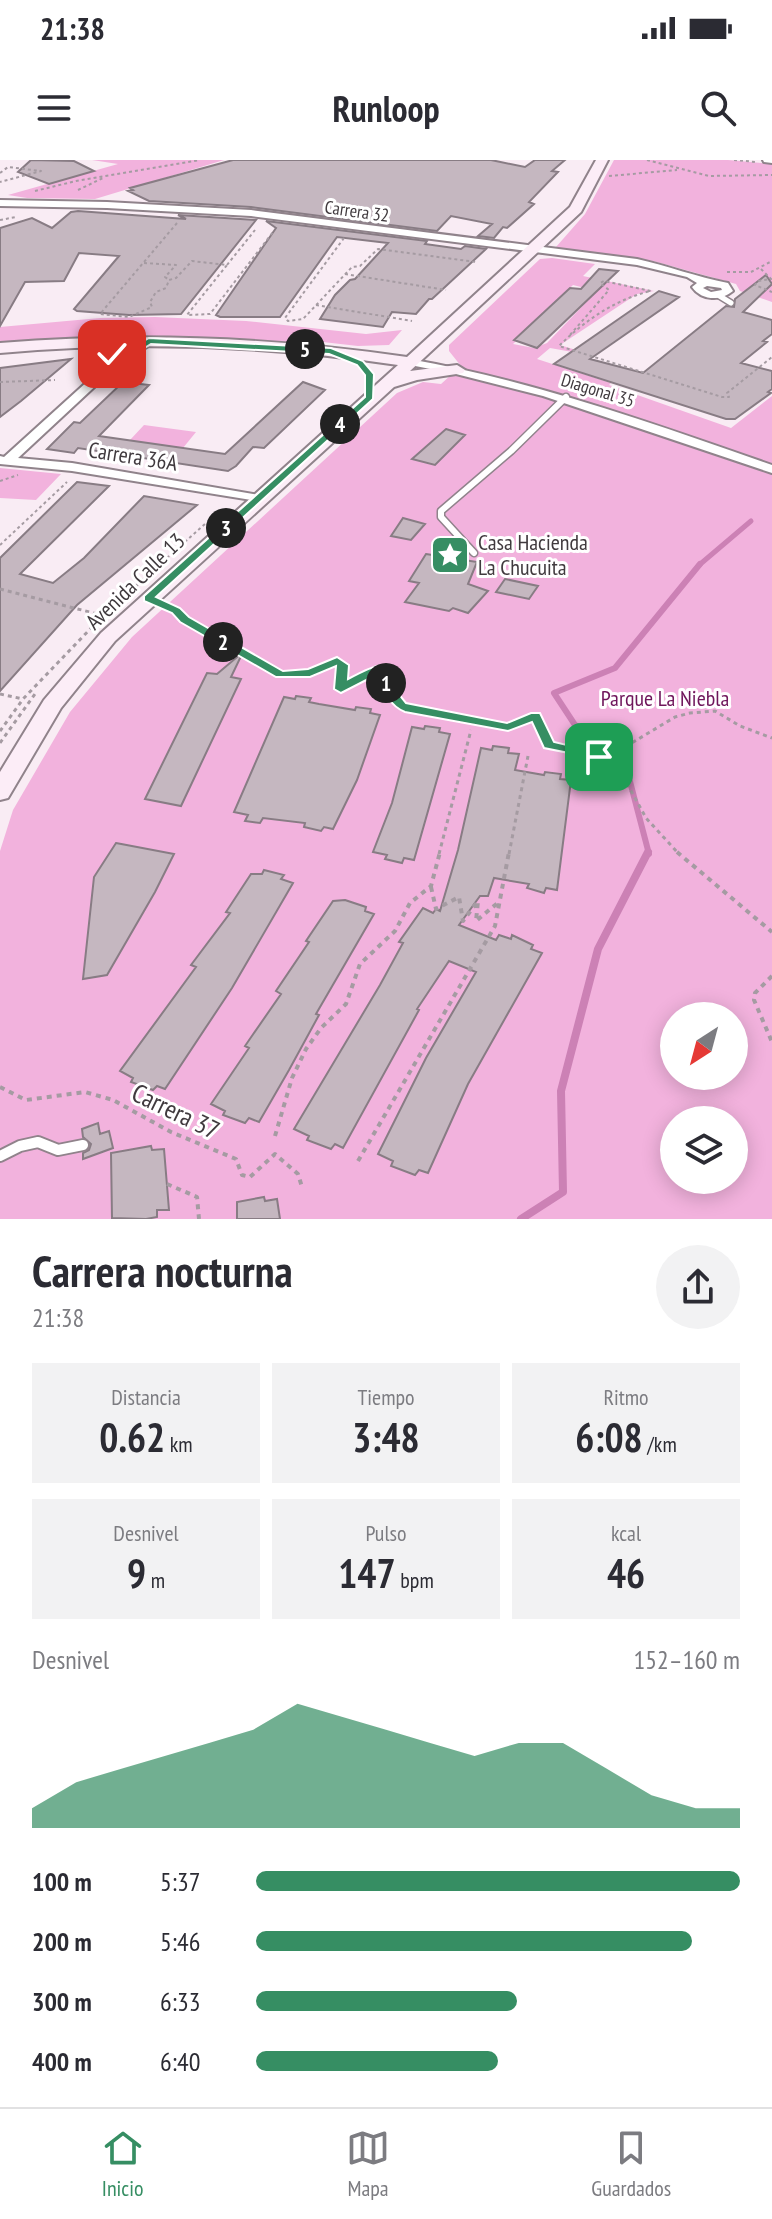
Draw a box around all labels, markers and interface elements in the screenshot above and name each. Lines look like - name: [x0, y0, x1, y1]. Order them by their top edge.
- text: 21:38: [40, 9, 105, 48]
- text: Runloop: [332, 85, 440, 132]
- icon: menu: [32, 86, 76, 130]
- icon: search: [696, 86, 740, 130]
- street label: Carrera 32: [323, 195, 391, 227]
- pin: [78, 320, 146, 388]
- pin: 5: [285, 329, 325, 369]
- icon: check: [90, 332, 134, 376]
- text: 5: [300, 335, 310, 363]
- street label: Diagonal 35: [559, 368, 637, 412]
- pin: 4: [320, 404, 360, 444]
- text: 4: [335, 410, 345, 438]
- street label: Carrera 36A: [87, 435, 180, 477]
- pin: 3: [206, 508, 246, 548]
- text: 3: [221, 514, 231, 542]
- street label: Avenida Calle 13: [80, 527, 190, 635]
- place label: Casa Hacienda La Chucuita: [478, 528, 588, 581]
- place icon: Casa Hacienda La Chucuita: [429, 534, 471, 576]
- pin: 2: [203, 622, 243, 662]
- text: 2: [218, 628, 228, 656]
- pin: 1: [366, 663, 406, 703]
- text: 1: [381, 669, 391, 697]
- park label: Parque La Niebla: [601, 684, 729, 712]
- pin: [565, 723, 633, 791]
- icon: arrive: [577, 735, 621, 779]
- north arrow: [660, 1002, 748, 1090]
- map controls: [660, 1002, 748, 1194]
- street label: Carrera 37: [127, 1076, 225, 1146]
- button: layers: [660, 1106, 748, 1194]
- text: Carrera nocturna: [32, 1242, 293, 1299]
- button: share: [656, 1245, 740, 1329]
- text: 21:38: [32, 1301, 84, 1334]
- text: Distancia: [111, 1383, 181, 1411]
- text: Tiempo: [357, 1383, 415, 1411]
- text: Ritmo: [603, 1383, 649, 1411]
- text: 0.62: [99, 1411, 165, 1463]
- text: 3:48: [352, 1411, 420, 1463]
- text: 6:08: [575, 1411, 643, 1463]
- text: km: [165, 1430, 193, 1458]
- text: /km: [643, 1430, 677, 1458]
- text: Desnivel: [113, 1519, 179, 1547]
- text: Pulso: [366, 1519, 406, 1547]
- text: kcal: [611, 1519, 641, 1547]
- text: 9: [127, 1547, 146, 1599]
- text: 147: [338, 1547, 396, 1599]
- text: 46: [607, 1547, 645, 1599]
- text: m: [146, 1566, 165, 1594]
- text: bpm: [396, 1566, 434, 1594]
- text: Desnivel: [32, 1643, 109, 1676]
- text: 152–160 m: [634, 1643, 740, 1676]
- text: 100 m: [32, 1865, 92, 1898]
- text: 5:37: [160, 1865, 200, 1898]
- text: 200 m: [32, 1925, 92, 1958]
- text: 5:46: [160, 1925, 200, 1958]
- text: 300 m: [32, 1985, 92, 2018]
- text: 6:33: [160, 1985, 200, 2018]
- text: 400 m: [32, 2045, 92, 2078]
- text: 6:40: [160, 2045, 200, 2078]
- tab: Inicio: [101, 2126, 145, 2202]
- tab: Mapa: [346, 2126, 390, 2202]
- tab: Guardados: [591, 2126, 671, 2202]

